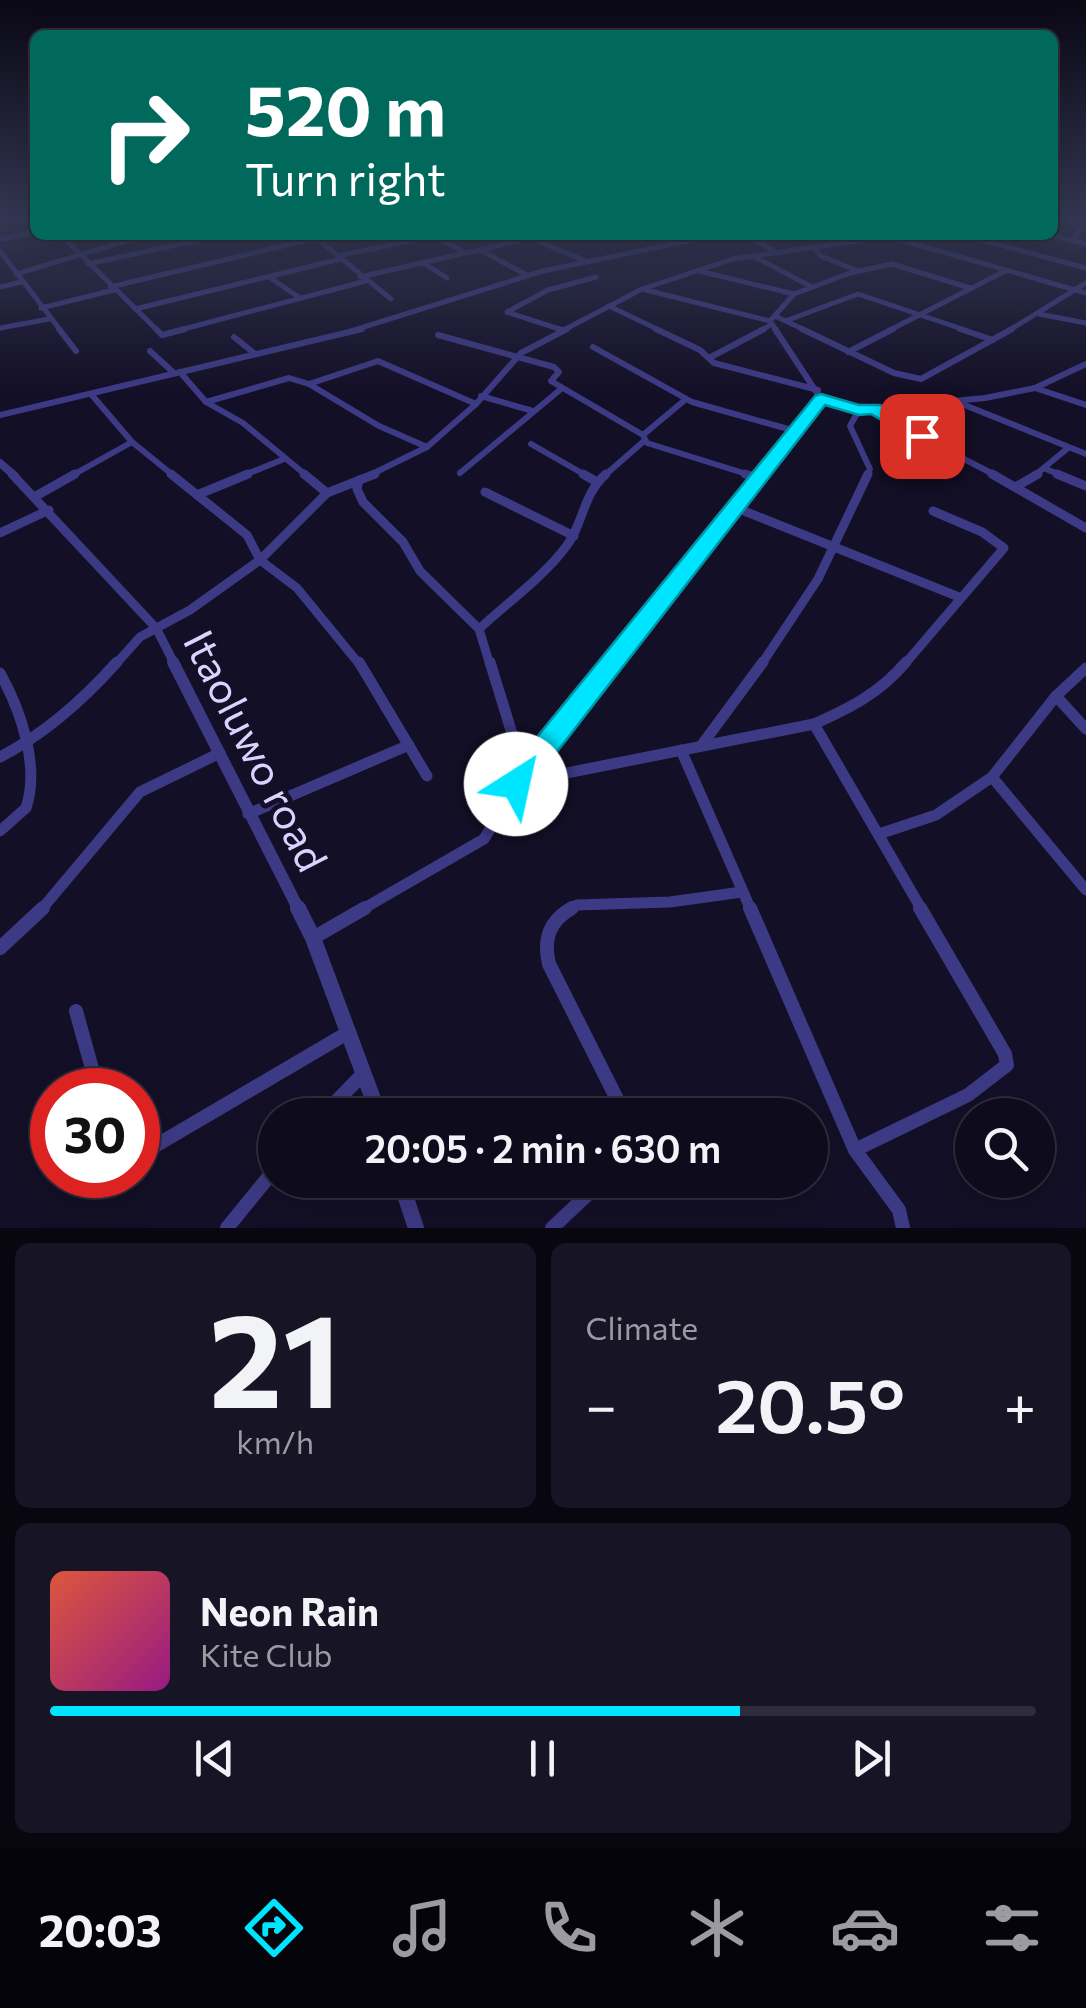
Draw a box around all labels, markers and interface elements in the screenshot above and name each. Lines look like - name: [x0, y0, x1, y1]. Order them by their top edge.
- text: 520 m: [245, 65, 446, 150]
- icon: right: [80, 70, 210, 200]
- text: Turn right: [245, 150, 446, 205]
- pin: [880, 394, 965, 479]
- icon: arrive: [895, 409, 950, 464]
- street label: Itaoluwo road: [174, 621, 340, 879]
- position arrow: [464, 732, 568, 836]
- speed limit sign: 30: [30, 1068, 160, 1198]
- map controls: [955, 1098, 1055, 1198]
- button: search: [955, 1098, 1055, 1198]
- text: 20:05 · 2 min · 630 m: [365, 1124, 721, 1171]
- text: 21: [209, 1276, 342, 1435]
- text: Climate: [586, 1307, 698, 1347]
- text: 20.5°: [715, 1357, 905, 1448]
- text: −: [586, 1370, 617, 1437]
- text: +: [1004, 1370, 1036, 1437]
- text: km/h: [236, 1421, 314, 1461]
- text: Neon Rain: [200, 1587, 379, 1634]
- text: Kite Club: [200, 1634, 332, 1674]
- icon: previous: [187, 1731, 242, 1786]
- icon: pause: [515, 1731, 570, 1786]
- icon: next: [844, 1731, 899, 1786]
- icon: directions: [239, 1893, 309, 1963]
- icon: music: [387, 1893, 457, 1963]
- icon: phone: [534, 1893, 604, 1963]
- icon: climate: [682, 1893, 752, 1963]
- icon: car: [830, 1893, 900, 1963]
- icon: filters: [977, 1893, 1047, 1963]
- text: 20:03: [39, 1901, 162, 1956]

